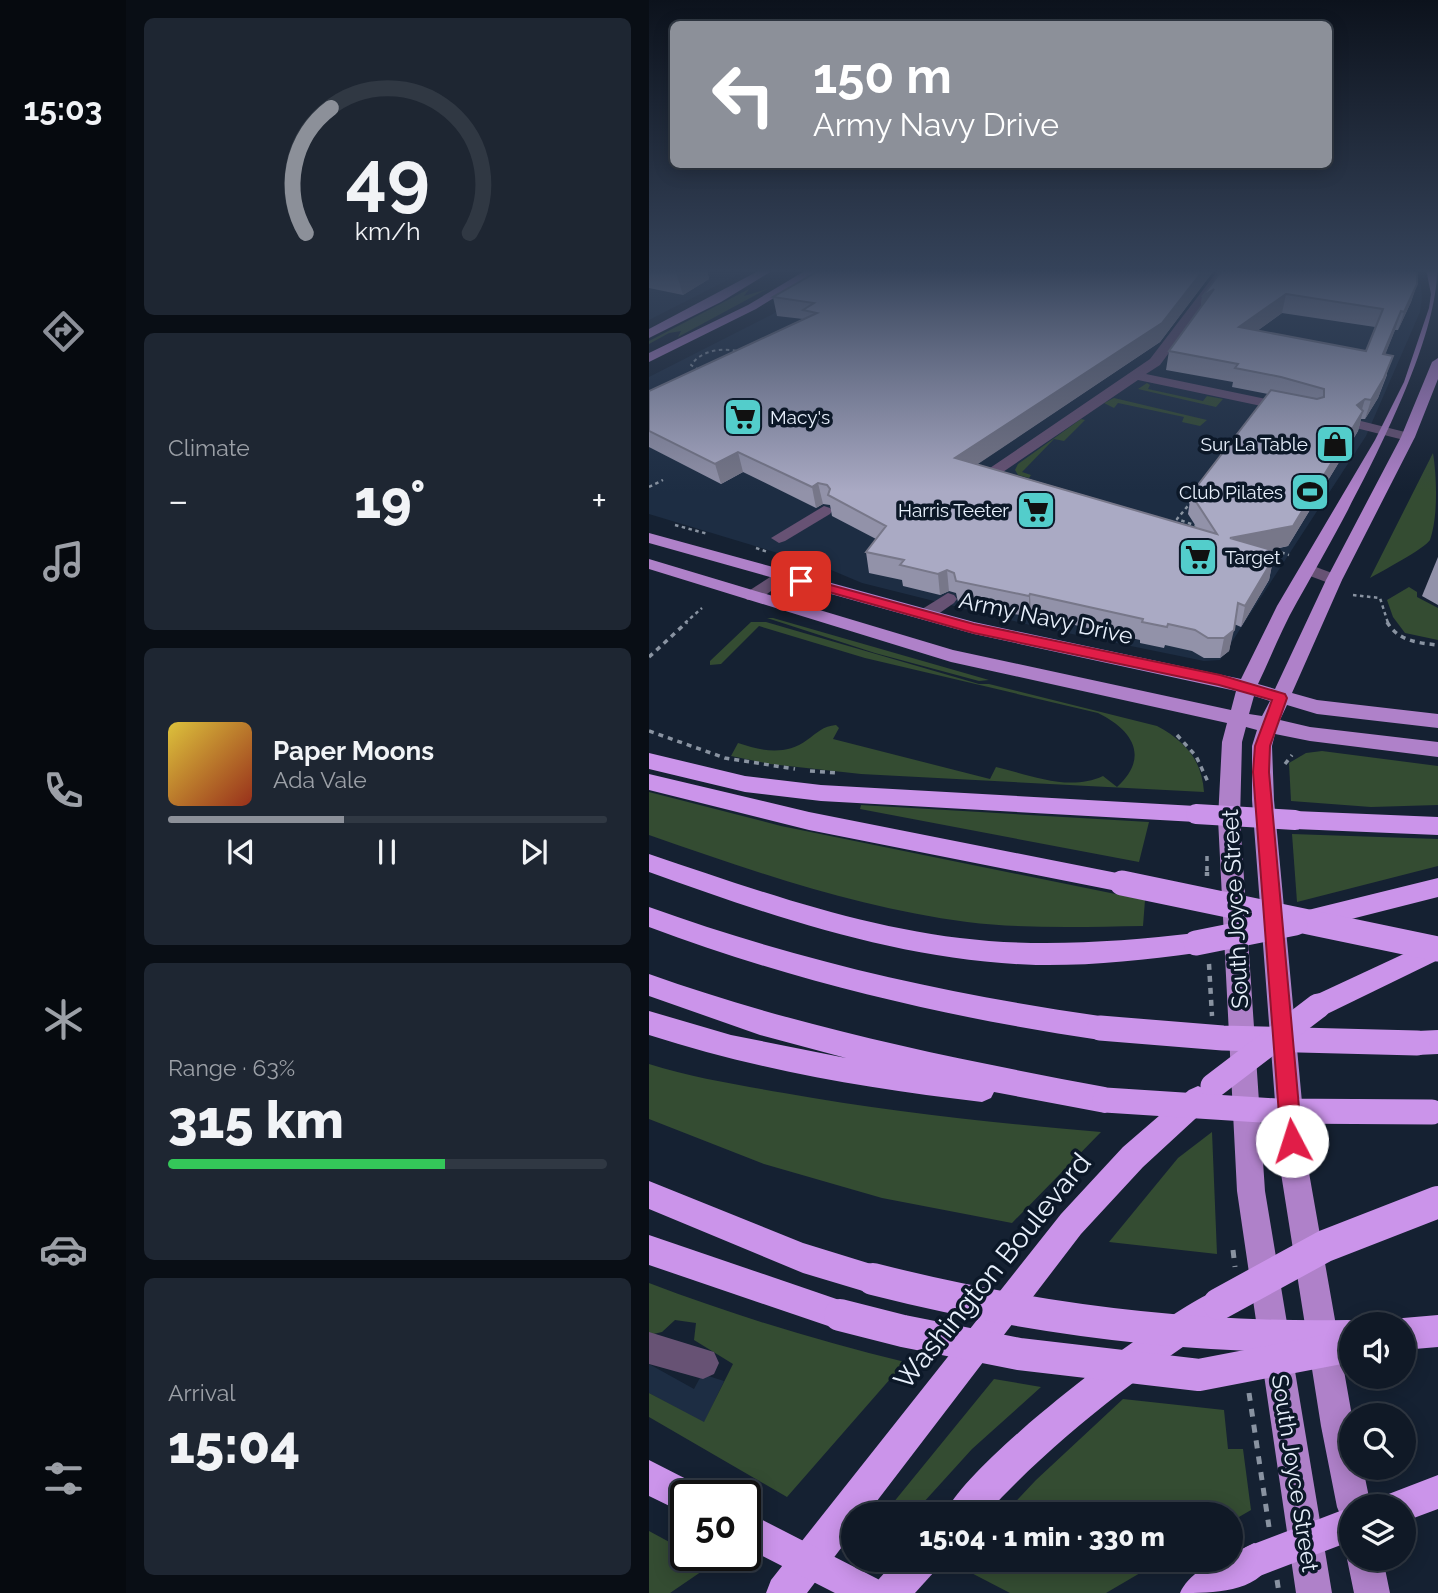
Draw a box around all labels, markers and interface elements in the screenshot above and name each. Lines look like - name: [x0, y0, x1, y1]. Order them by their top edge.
- text: 150 m: [813, 47, 952, 104]
- icon: left: [698, 49, 789, 140]
- text: 15:03: [24, 90, 102, 127]
- text: Army Navy Drive: [813, 106, 1059, 143]
- text: 49: [345, 135, 430, 220]
- text: km/h: [355, 215, 420, 245]
- icon: directions: [39, 307, 88, 356]
- supermarket icon: Macy's: [722, 396, 764, 438]
- place label: Macy's: [770, 406, 830, 428]
- shop icon: Sur La Table: [1314, 423, 1356, 465]
- place label: Sur La Table: [1200, 433, 1308, 455]
- text: Climate: [168, 434, 250, 461]
- text: 19°: [354, 469, 426, 530]
- sports icon: Club Pilates: [1289, 471, 1331, 513]
- text: −: [168, 478, 188, 523]
- text: +: [591, 478, 607, 523]
- place label: Club Pilates: [1179, 481, 1283, 503]
- supermarket icon: Harris Teeter: [1015, 489, 1057, 531]
- place label: Harris Teeter: [898, 499, 1009, 521]
- supermarket icon: Target: [1177, 536, 1219, 578]
- icon: music: [39, 537, 88, 586]
- place label: Target: [1225, 546, 1281, 568]
- pin: [771, 551, 831, 611]
- icon: arrive: [782, 562, 820, 600]
- street label: Army Navy Drive: [957, 586, 1135, 649]
- text: Paper Moons: [273, 736, 434, 766]
- icon: phone: [39, 766, 88, 815]
- text: Ada Vale: [273, 766, 367, 793]
- street label: South Joyce Street: [1216, 808, 1253, 1009]
- icon: previous: [222, 833, 260, 871]
- icon: pause: [368, 833, 406, 871]
- icon: next: [515, 833, 553, 871]
- icon: climate: [39, 995, 88, 1044]
- text: Range · 63%: [168, 1054, 295, 1081]
- text: 315 km: [168, 1089, 344, 1150]
- position arrow: [1255, 1104, 1329, 1178]
- street label: Washington Boulevard: [887, 1147, 1098, 1396]
- icon: car: [39, 1225, 88, 1274]
- map controls: [1339, 1312, 1416, 1571]
- button: sound: [1339, 1312, 1416, 1389]
- street label: South Joyce Street: [1267, 1372, 1324, 1574]
- text: Arrival: [168, 1379, 235, 1406]
- button: search: [1339, 1403, 1416, 1480]
- text: 15:04: [168, 1414, 300, 1475]
- icon: filters: [39, 1454, 88, 1503]
- speed limit sign: 50: [670, 1480, 761, 1571]
- button: layers: [1339, 1494, 1416, 1571]
- text: 15:04 · 1 min · 330 m: [919, 1522, 1165, 1552]

